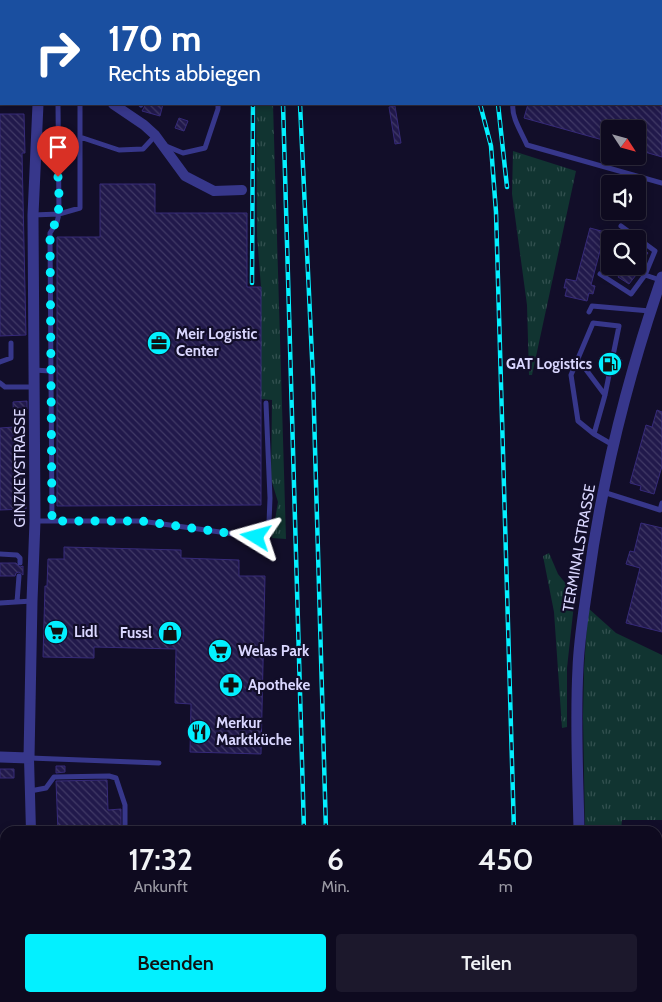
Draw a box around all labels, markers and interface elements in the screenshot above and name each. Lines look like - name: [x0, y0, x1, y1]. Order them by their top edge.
- text: 170 m: [108, 17, 201, 60]
- icon: right: [25, 20, 90, 85]
- text: Rechts abbiegen: [108, 60, 261, 87]
- north arrow: [601, 120, 646, 165]
- map controls: [601, 120, 646, 275]
- pin: [37, 126, 79, 177]
- icon: arrive: [44, 133, 72, 161]
- button: sound: [601, 175, 646, 220]
- button: search: [601, 230, 646, 275]
- place label: Meir Logistic Center: [176, 325, 257, 360]
- office icon: Meir Logistic Center: [146, 330, 172, 356]
- fuel station icon: GAT Logistics: [597, 351, 623, 377]
- place label: GAT Logistics: [506, 355, 592, 373]
- street label: GINZKEYSTRASSE: [11, 409, 29, 527]
- street label: TERMINALSTRASSE: [559, 483, 599, 613]
- position arrow: [229, 510, 281, 562]
- supermarket icon: Lidl: [43, 619, 69, 645]
- shop icon: Fussl: [157, 620, 183, 646]
- place label: Lidl: [74, 623, 98, 641]
- place label: Fussl: [120, 624, 152, 642]
- supermarket icon: Welas Park: [207, 638, 233, 664]
- place label: Welas Park: [238, 642, 310, 660]
- pharmacy icon: Apotheke: [218, 672, 244, 698]
- place label: Apotheke: [248, 676, 311, 694]
- place label: Merkur Marktküche: [216, 714, 292, 749]
- restaurant icon: Merkur Marktküche: [186, 719, 212, 745]
- text: 17:32: [128, 841, 193, 878]
- text: 6: [327, 841, 344, 878]
- text: 450: [478, 841, 534, 878]
- text: Ankunft: [134, 877, 188, 896]
- text: Min.: [321, 877, 350, 896]
- text: m: [499, 877, 513, 896]
- button: Beenden: [25, 934, 326, 992]
- button: Teilen: [336, 934, 637, 992]

